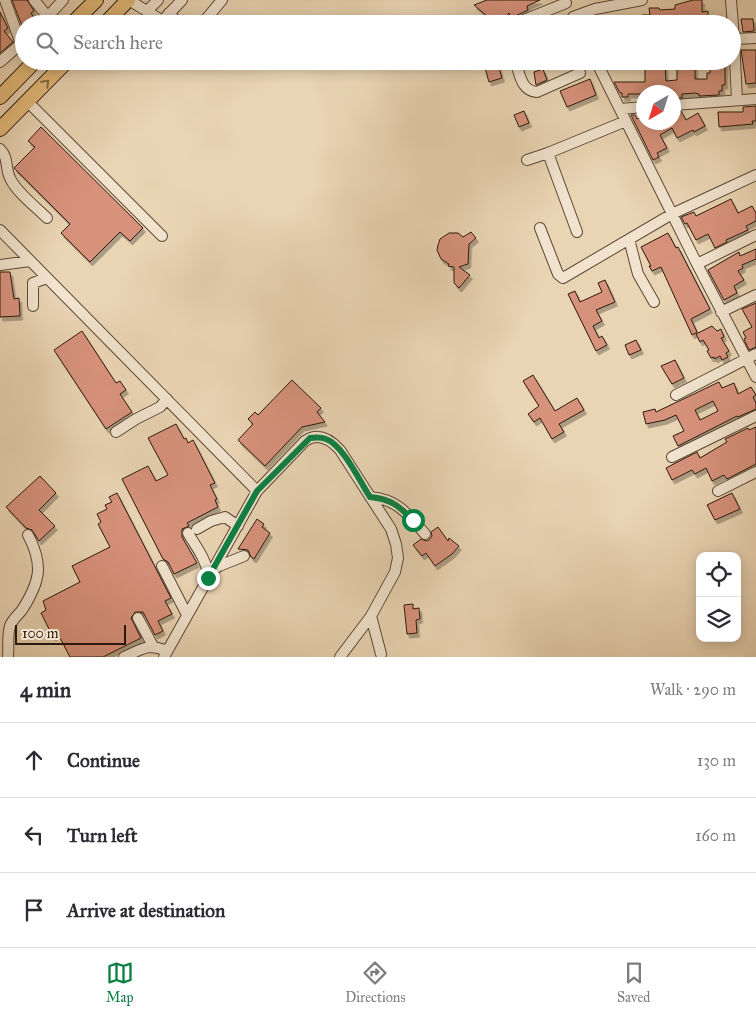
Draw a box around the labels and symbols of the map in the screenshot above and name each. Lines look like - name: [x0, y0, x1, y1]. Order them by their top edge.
- one-way arrow: [40, 80, 49, 89]
- north arrow: [636, 85, 681, 130]
- route start: [402, 509, 425, 532]
- route end: [197, 567, 220, 590]
- scale bar: [15, 622, 126, 645]

